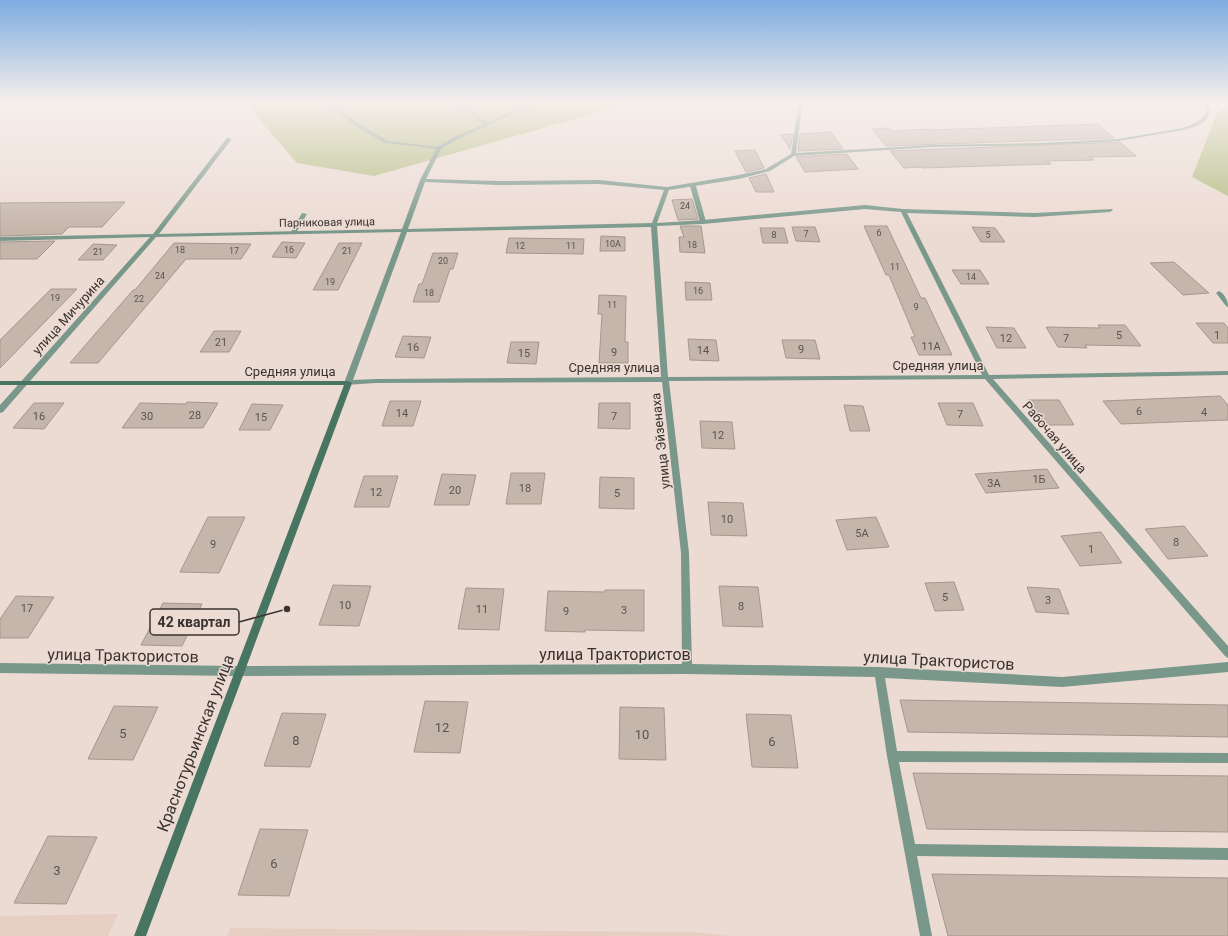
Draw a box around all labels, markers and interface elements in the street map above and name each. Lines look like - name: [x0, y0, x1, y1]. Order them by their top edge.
- house number: 24: [680, 201, 690, 211]
- street label: Парниковая улица: [279, 215, 375, 230]
- house number: 6: [876, 228, 882, 238]
- house number: 7: [803, 229, 809, 239]
- house number: 8: [771, 230, 777, 240]
- house number: 5: [985, 230, 991, 240]
- house number: 10А: [605, 239, 621, 249]
- house number: 18: [687, 240, 697, 250]
- house number: 12: [515, 241, 525, 251]
- house number: 11: [566, 241, 576, 251]
- house number: 18: [175, 245, 185, 255]
- house number: 16: [284, 245, 294, 255]
- house number: 17: [229, 246, 239, 256]
- house number: 21: [342, 246, 352, 256]
- house number: 21: [93, 247, 103, 257]
- house number: 20: [438, 256, 448, 266]
- house number: 11: [890, 262, 900, 272]
- house number: 24: [155, 271, 165, 281]
- house number: 14: [966, 272, 976, 282]
- street label: улица Мичурина: [29, 273, 108, 358]
- house number: 19: [325, 277, 335, 287]
- house number: 16: [693, 286, 703, 296]
- house number: 18: [424, 288, 434, 298]
- house number: 19: [50, 293, 60, 303]
- house number: 22: [134, 294, 144, 304]
- house number: 11: [607, 300, 617, 310]
- house number: 9: [913, 302, 919, 312]
- house number: 5: [1116, 329, 1122, 342]
- house number: 1: [1214, 329, 1220, 342]
- house number: 12: [1000, 332, 1012, 345]
- house number: 7: [1063, 332, 1069, 345]
- house number: 21: [215, 336, 227, 349]
- house number: 11А: [921, 340, 942, 353]
- house number: 16: [407, 341, 419, 354]
- house number: 9: [798, 343, 804, 356]
- house number: 14: [697, 344, 709, 357]
- house number: 9: [611, 346, 617, 359]
- house number: 15: [518, 347, 530, 360]
- street label: Средняя улица: [892, 358, 984, 373]
- street label: Средняя улица: [568, 360, 660, 375]
- street label: Средняя улица: [244, 364, 336, 379]
- street label: улица Эйзенаха: [648, 392, 673, 490]
- street label: Рабочая улица: [1019, 398, 1090, 476]
- house number: 6: [1136, 405, 1142, 418]
- house number: 4: [1201, 406, 1207, 419]
- house number: 14: [396, 407, 408, 420]
- house number: 7: [957, 408, 963, 421]
- house number: 28: [189, 409, 201, 422]
- house number: 16: [33, 410, 45, 423]
- house number: 30: [141, 410, 153, 423]
- house number: 7: [611, 410, 617, 423]
- house number: 15: [255, 411, 267, 424]
- house number: 12: [712, 429, 724, 442]
- house number: 1Б: [1032, 473, 1046, 486]
- house number: 3А: [987, 477, 1002, 490]
- house number: 18: [519, 482, 531, 495]
- house number: 20: [449, 484, 461, 497]
- house number: 12: [370, 486, 382, 499]
- house number: 5: [614, 487, 620, 500]
- house number: 10: [721, 513, 733, 526]
- house number: 5А: [855, 527, 870, 540]
- house number: 8: [1173, 536, 1179, 549]
- house number: 9: [210, 538, 216, 551]
- house number: 1: [1088, 543, 1094, 556]
- house number: 5: [942, 591, 948, 604]
- house number: 3: [1045, 594, 1051, 607]
- house number: 10: [339, 599, 351, 612]
- house number: 8: [738, 600, 744, 613]
- house number: 17: [21, 602, 33, 615]
- house number: 11: [476, 603, 488, 616]
- house number: 3: [621, 604, 627, 617]
- house number: 9: [563, 605, 569, 618]
- callout: 42 квартал: [150, 609, 239, 635]
- text: 42 квартал: [158, 614, 230, 630]
- street label: улица Трактористов: [47, 645, 199, 666]
- street label: улица Трактористов: [539, 645, 691, 664]
- street label: улица Трактористов: [863, 647, 1015, 674]
- street label: Краснотурьинская улица: [153, 652, 238, 834]
- house number: 12: [435, 720, 449, 735]
- house number: 5: [119, 726, 127, 741]
- house number: 10: [635, 727, 649, 742]
- house number: 8: [292, 733, 300, 748]
- house number: 6: [768, 734, 776, 749]
- house number: 6: [270, 856, 278, 871]
- house number: 3: [53, 863, 61, 878]

